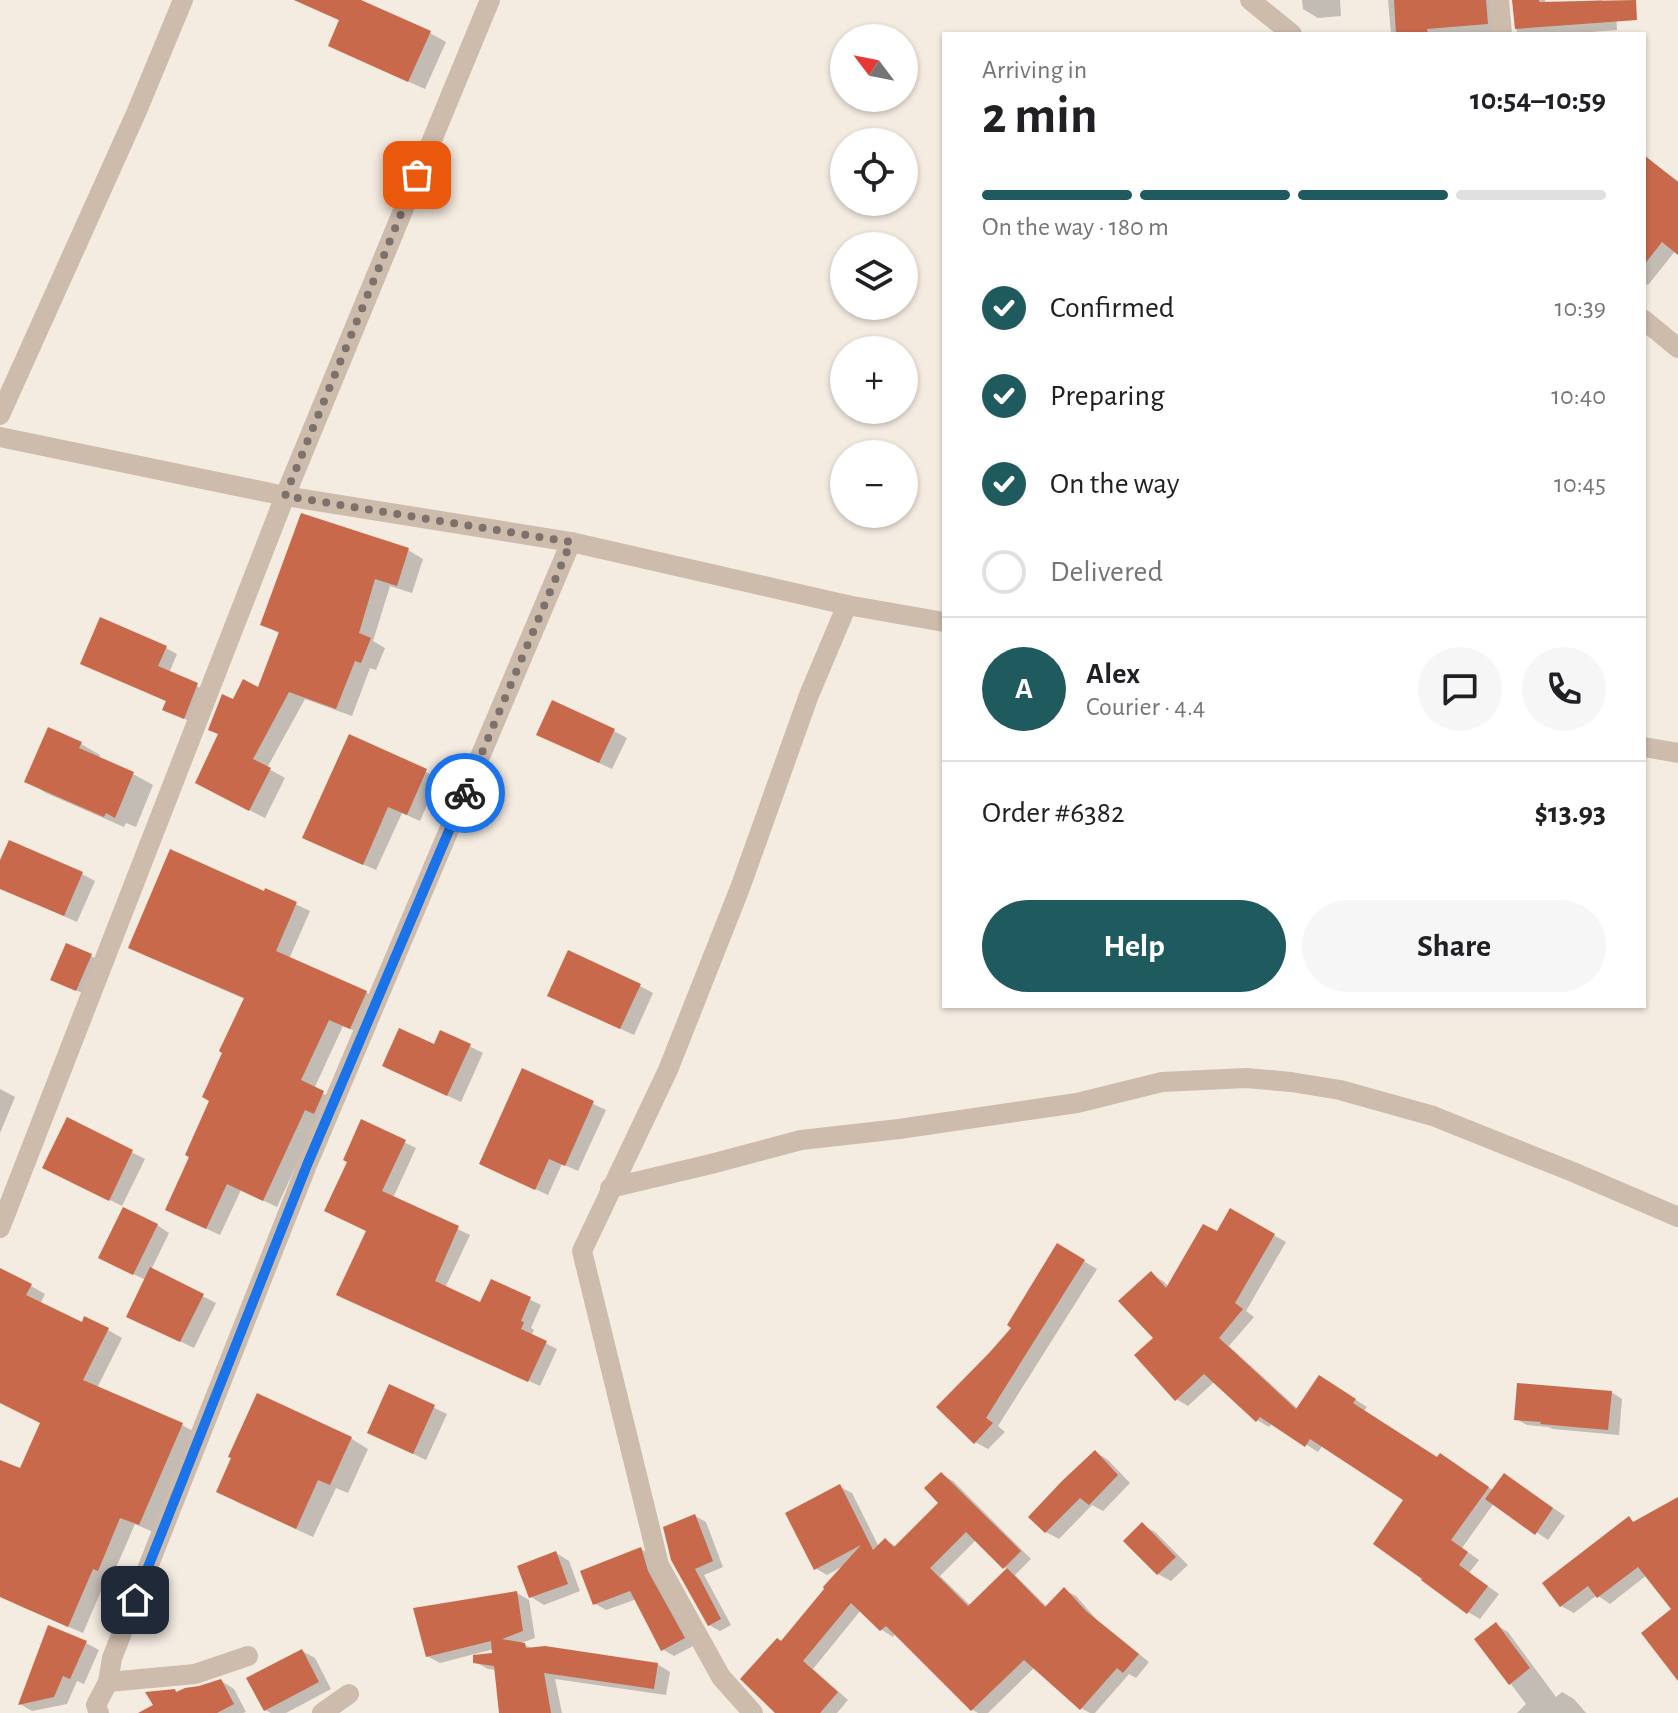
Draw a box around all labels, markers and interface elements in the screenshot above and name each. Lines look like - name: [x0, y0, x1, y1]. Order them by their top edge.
- north arrow: [830, 24, 918, 112]
- map controls: [830, 24, 918, 528]
- text: Arriving in: [982, 57, 1087, 83]
- text: 10:54–10:59: [1470, 85, 1606, 115]
- text: 2 min: [982, 90, 1097, 142]
- button: locate: [830, 128, 918, 216]
- pin: [383, 141, 451, 209]
- icon: bag: [395, 153, 439, 197]
- text: On the way · 180 m: [982, 214, 1169, 240]
- button: layers: [830, 232, 918, 320]
- icon: check: [982, 286, 1026, 330]
- text: Confirmed: [1050, 293, 1174, 323]
- text: 10:39: [1554, 295, 1606, 321]
- button: +: [830, 336, 918, 424]
- icon: check: [982, 374, 1026, 418]
- text: Preparing: [1050, 381, 1165, 411]
- text: 10:40: [1551, 383, 1606, 409]
- button: −: [830, 440, 918, 528]
- icon: check: [982, 462, 1026, 506]
- text: On the way: [1050, 469, 1179, 499]
- text: 10:45: [1554, 471, 1606, 497]
- text: Delivered: [1050, 557, 1163, 587]
- button: chat: [1418, 647, 1502, 731]
- button: phone: [1522, 647, 1606, 731]
- text: Alex: [1086, 659, 1140, 689]
- text: A: [1015, 674, 1033, 704]
- text: Courier · 4.4: [1086, 694, 1205, 720]
- courier: [425, 753, 505, 833]
- icon: bike: [443, 771, 487, 815]
- text: Order #6382: [982, 798, 1125, 828]
- text: $13.93: [1534, 798, 1606, 828]
- button: Help: [982, 900, 1286, 992]
- button: Share: [1302, 900, 1606, 992]
- pin: [101, 1566, 169, 1634]
- icon: home: [113, 1578, 157, 1622]

